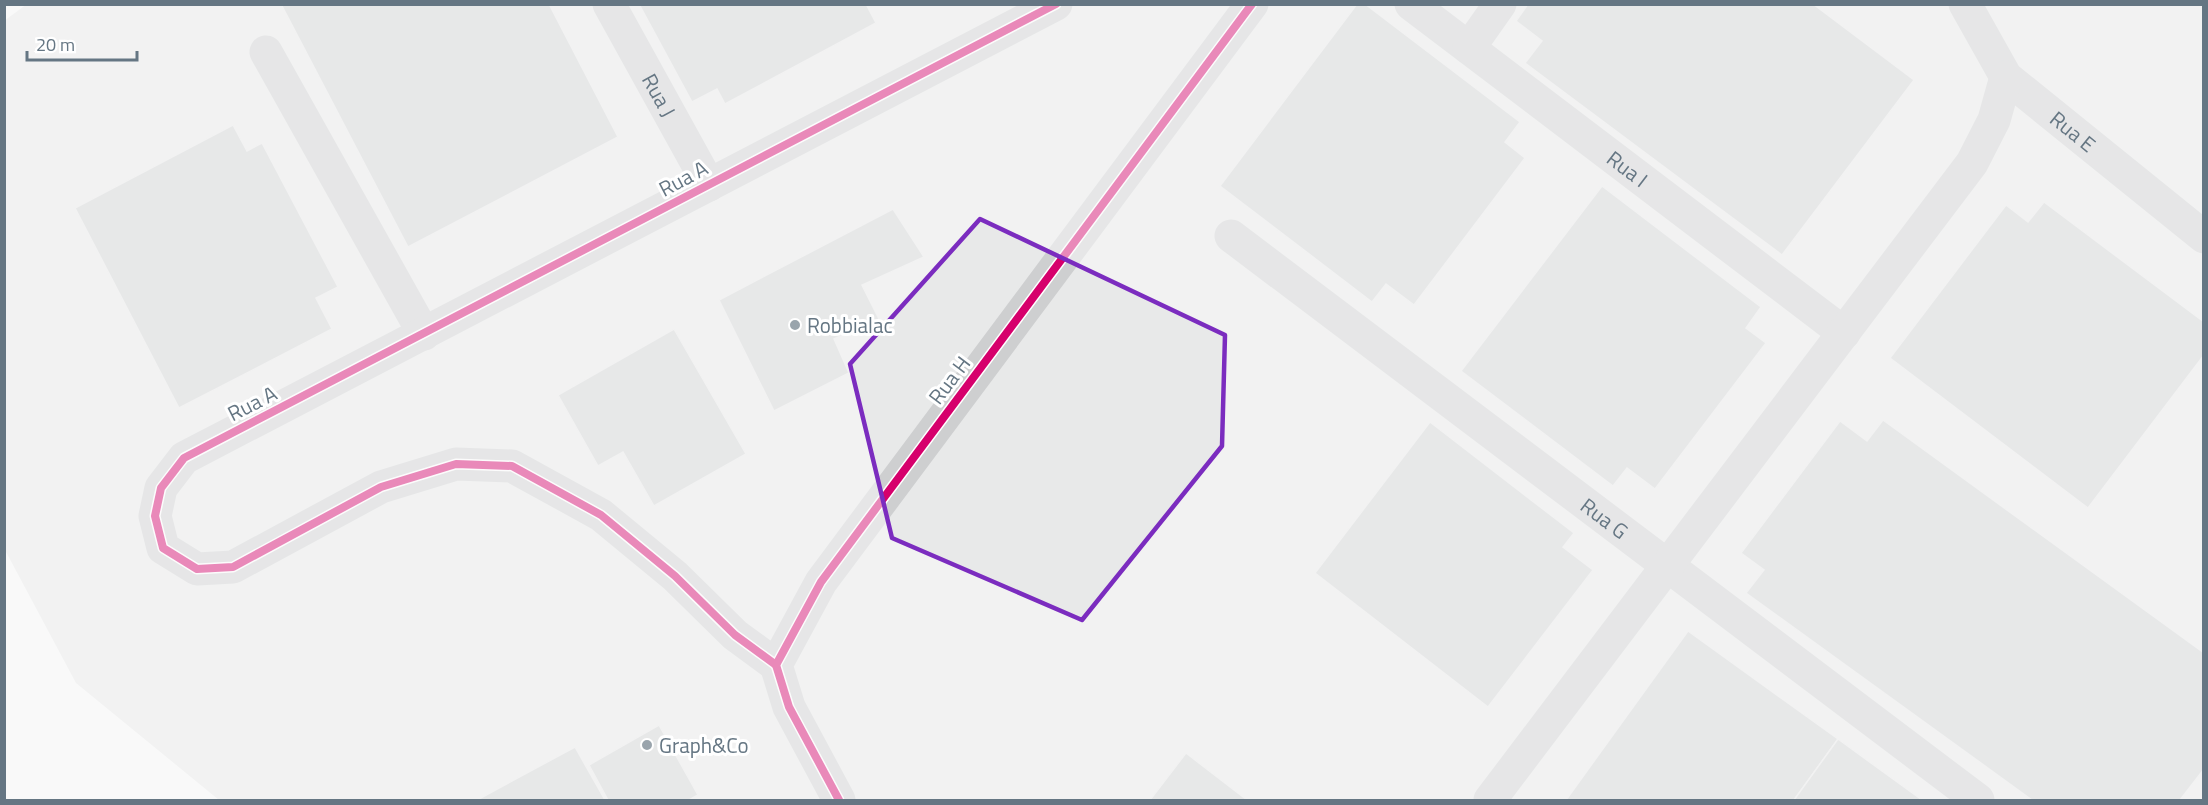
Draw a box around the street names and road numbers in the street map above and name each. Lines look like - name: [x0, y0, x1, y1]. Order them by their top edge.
- street label: Rua J: [634, 67, 684, 123]
- street label: Rua E: [2043, 103, 2103, 160]
- street label: Rua I: [1600, 142, 1655, 195]
- street label: Rua A: [653, 152, 714, 204]
- street label: Rua H: [920, 349, 978, 411]
- street label: Rua A: [222, 377, 283, 429]
- street label: Rua G: [1574, 490, 1635, 546]

